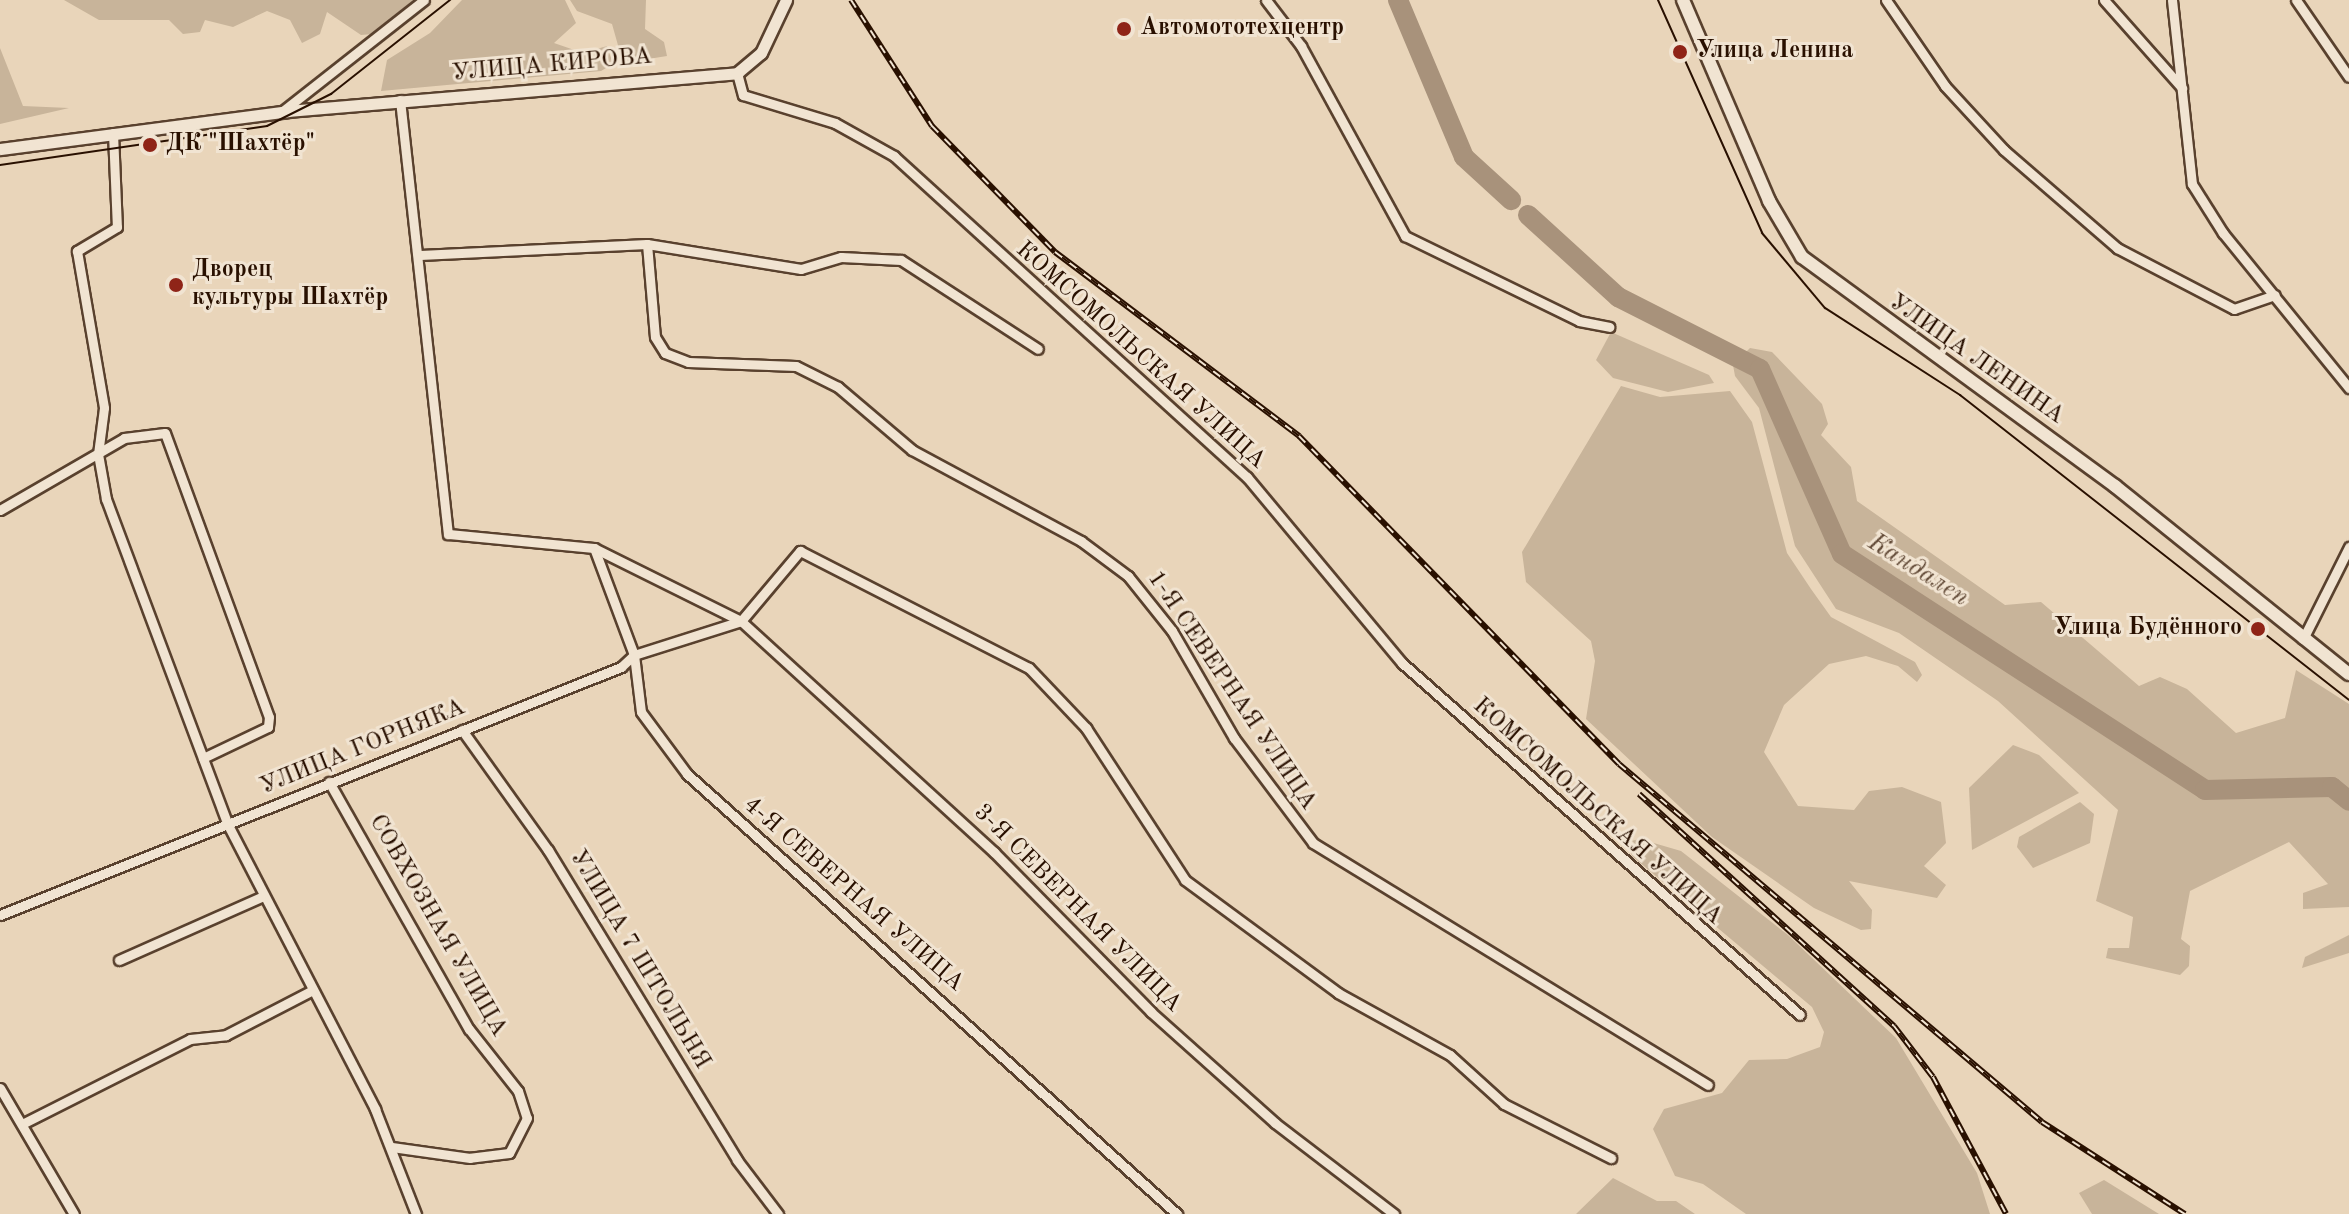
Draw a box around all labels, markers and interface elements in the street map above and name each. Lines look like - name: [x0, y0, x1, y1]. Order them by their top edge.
- place label: Автомототехцентр: [1140, 15, 1344, 43]
- marker: Автомототехцентр: [1115, 20, 1133, 38]
- place label: Улица Ленина: [1696, 38, 1853, 66]
- street label: УЛИЦА КИРОВА: [451, 43, 653, 89]
- marker: Улица Ленина: [1671, 43, 1689, 61]
- place label: ДК "Шахтёр": [166, 131, 315, 159]
- marker: ДК "Шахтёр": [141, 136, 159, 154]
- street label: КОМСОМОЛЬСКАЯ УЛИЦА: [1009, 236, 1271, 476]
- place label: Дворец культуры Шахтёр: [192, 257, 388, 313]
- marker: Дворец культуры Шахтёр: [167, 276, 185, 294]
- street label: УЛИЦА ЛЕНИНА: [1883, 289, 2069, 431]
- water label: Кандалеп: [1862, 528, 1974, 614]
- street label: 1-Я СЕВЕРНАЯ УЛИЦА: [1140, 566, 1322, 816]
- place label: Улица Будённого: [2054, 615, 2242, 643]
- marker: Улица Будённого: [2249, 620, 2267, 638]
- street label: КОМСОМОЛЬСКАЯ УЛИЦА: [1466, 692, 1728, 932]
- street label: УЛИЦА ГОРНЯКА: [256, 694, 470, 802]
- street label: 4-Я СЕВЕРНАЯ УЛИЦА: [737, 791, 969, 999]
- street label: 3-Я СЕВЕРНАЯ УЛИЦА: [967, 799, 1187, 1019]
- street label: СОВХОЗНАЯ УЛИЦА: [362, 810, 512, 1042]
- street label: УЛИЦА 7 ШТОЛЬНЯ: [562, 845, 716, 1075]

